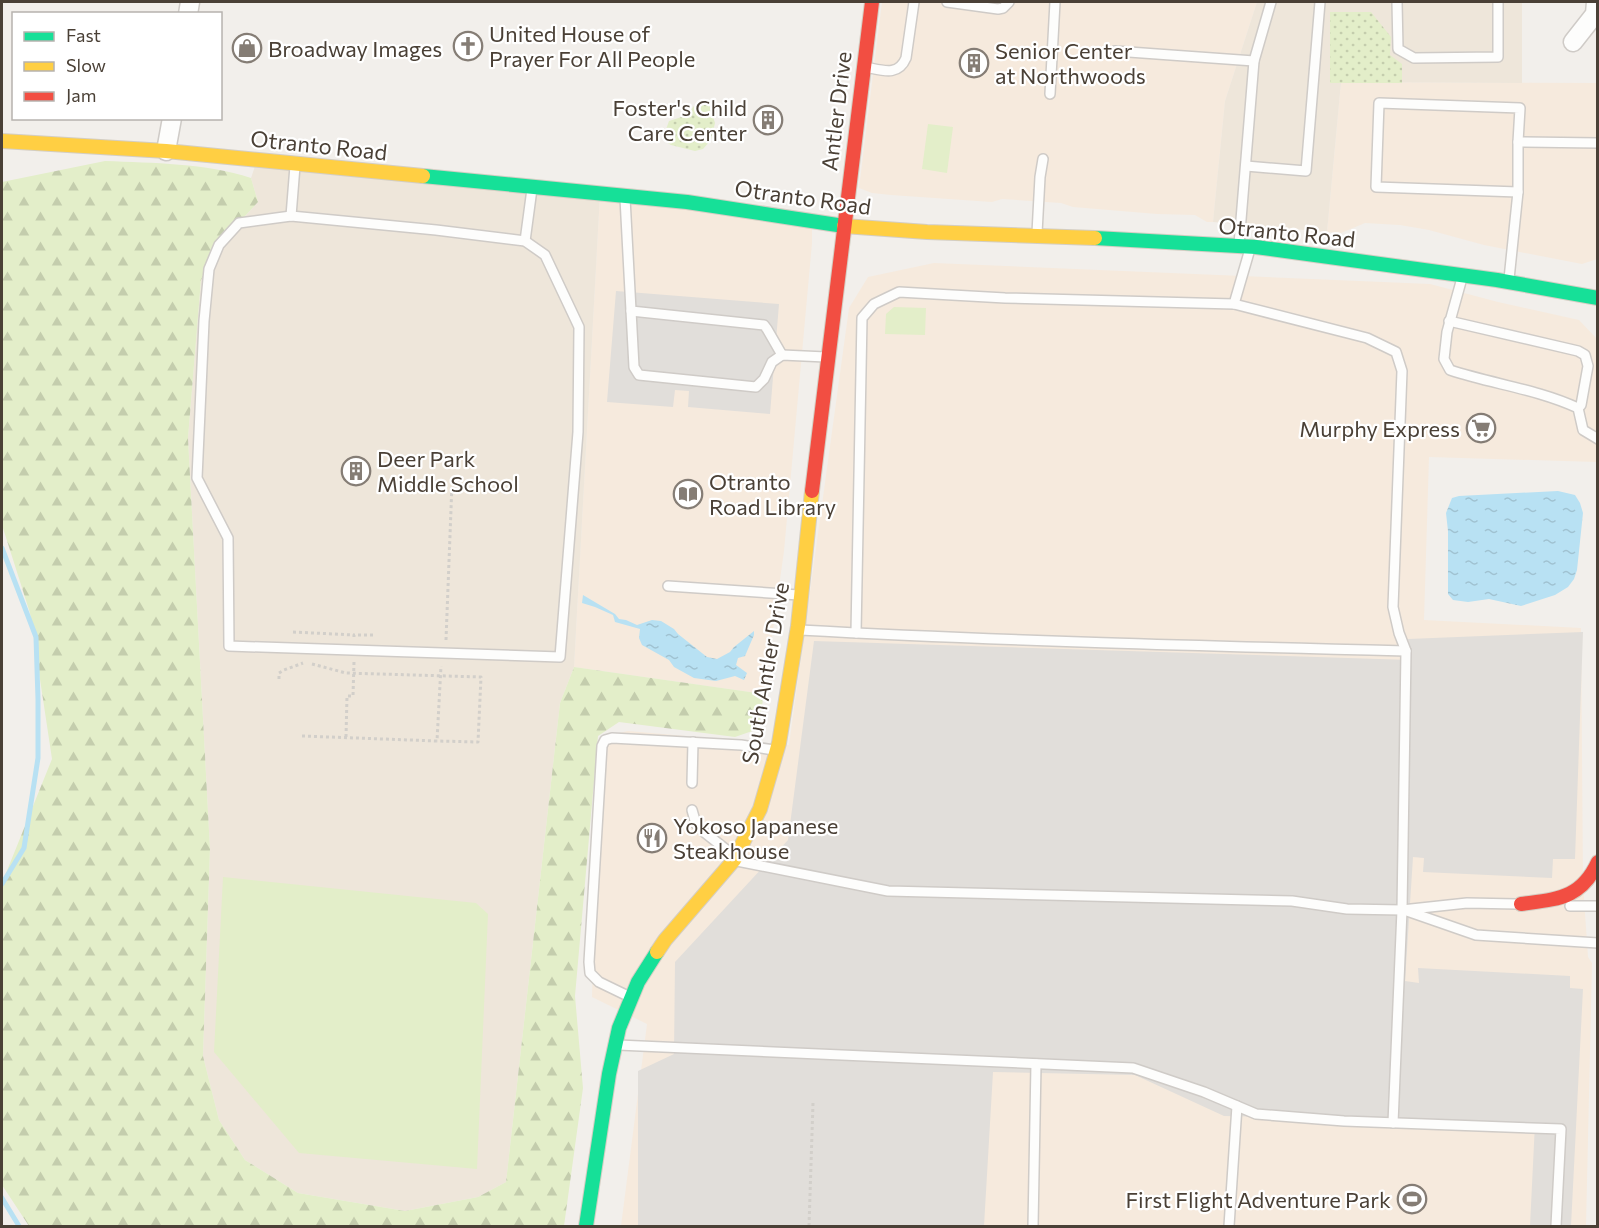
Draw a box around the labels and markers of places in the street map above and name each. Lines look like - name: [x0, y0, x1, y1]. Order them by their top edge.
- place label: United House of Prayer For All People: [489, 20, 695, 72]
- church icon: United House of Prayer For All People: [452, 30, 484, 62]
- shop icon: Broadway Images: [231, 32, 263, 64]
- place label: Broadway Images: [268, 35, 442, 62]
- place label: Senior Center at Northwoods: [995, 37, 1146, 89]
- building icon: Senior Center at Northwoods: [958, 47, 990, 79]
- place label: Foster's Child Care Center: [612, 94, 747, 146]
- building icon: Foster's Child Care Center: [752, 104, 784, 136]
- supermarket icon: Murphy Express: [1465, 412, 1497, 444]
- place label: Murphy Express: [1299, 415, 1460, 442]
- place label: Deer Park Middle School: [377, 445, 519, 497]
- building icon: Deer Park Middle School: [340, 455, 372, 487]
- place label: Otranto Road Library: [709, 468, 836, 520]
- library icon: Otranto Road Library: [672, 478, 704, 510]
- place label: Yokoso Japanese Steakhouse: [673, 812, 838, 864]
- restaurant icon: Yokoso Japanese Steakhouse: [636, 822, 668, 854]
- sports icon: First Flight Adventure Park: [1396, 1183, 1428, 1215]
- place label: First Flight Adventure Park: [1125, 1186, 1391, 1213]

